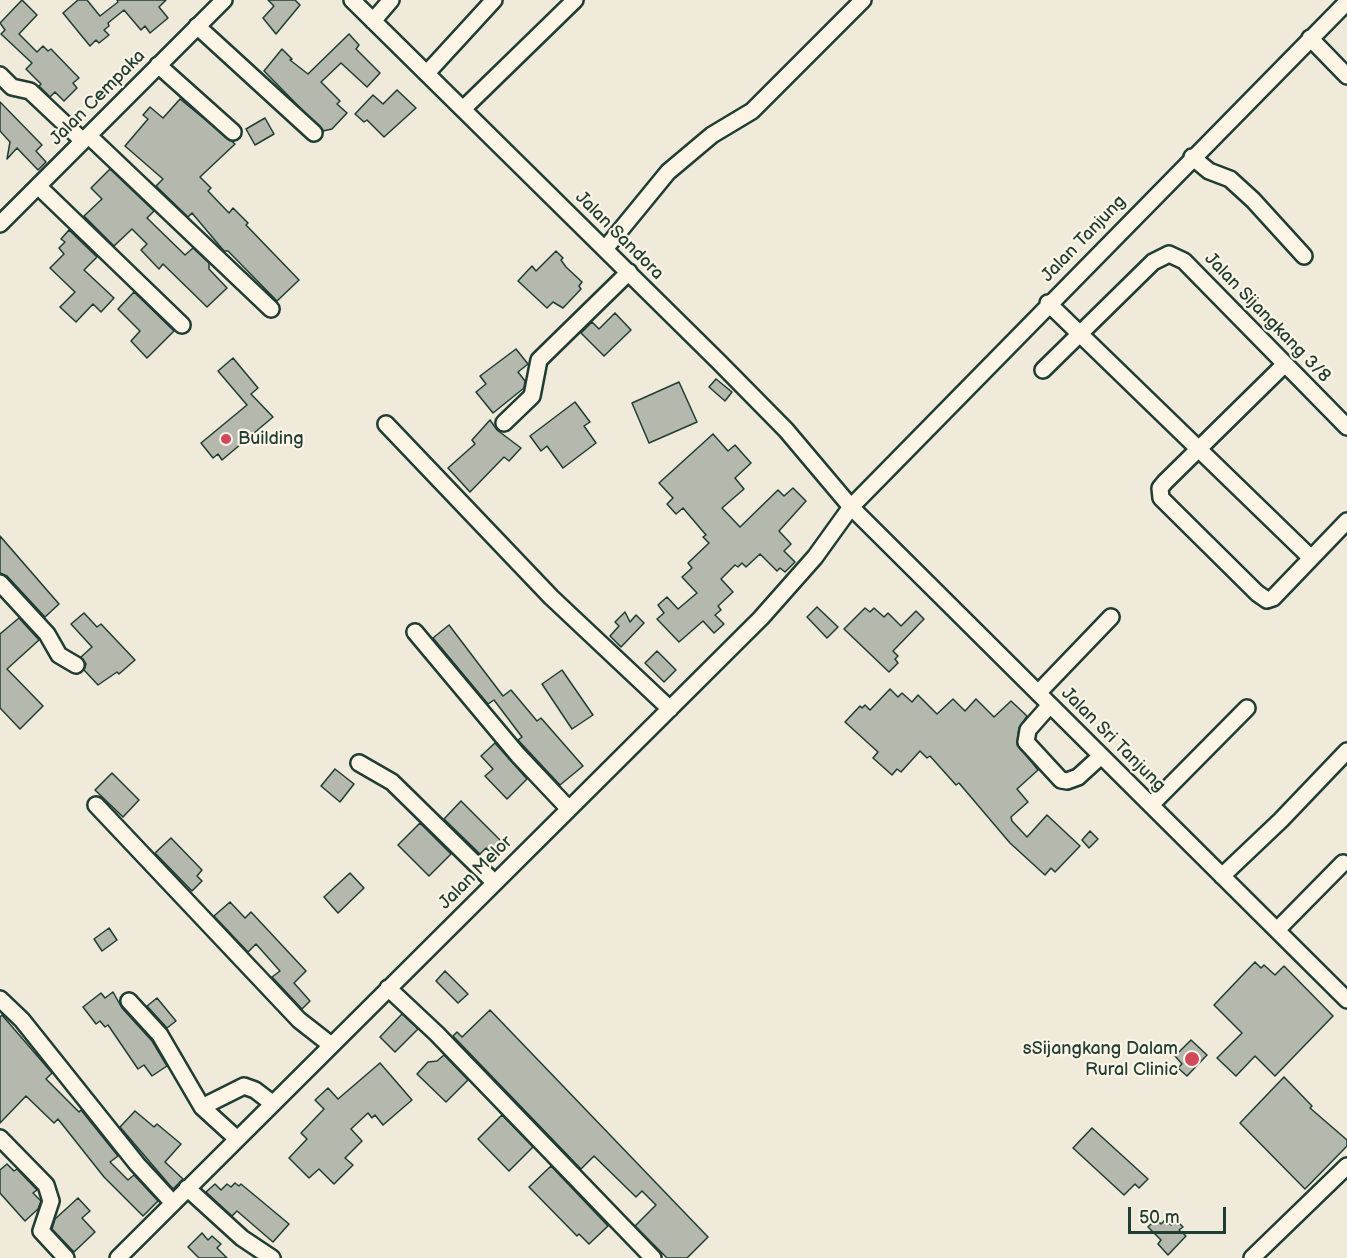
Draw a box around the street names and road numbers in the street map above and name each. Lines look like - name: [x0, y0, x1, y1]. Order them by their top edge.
- street label: Jalan Cempaka: [46, 46, 150, 150]
- street label: Jalan Sandora: [570, 187, 668, 285]
- street label: Jalan Tanjung: [1037, 191, 1131, 287]
- street label: Jalan Sijangkang 3/8: [1199, 249, 1335, 387]
- street label: Jalan Sri Tanjung: [1056, 683, 1170, 797]
- street label: Jalan Melor: [435, 832, 517, 914]

